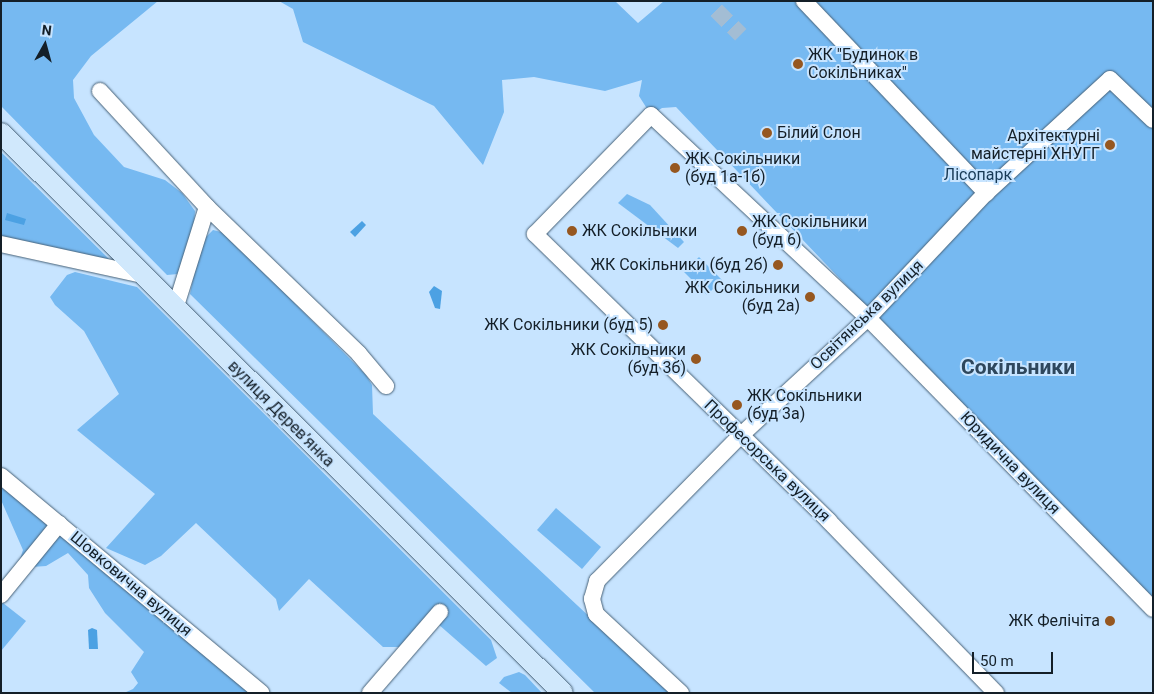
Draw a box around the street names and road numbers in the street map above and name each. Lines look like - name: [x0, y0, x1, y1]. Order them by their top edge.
- street label: Освітянська вулиця: [807, 256, 927, 374]
- street label: вулиця Дерев’янка: [224, 357, 338, 471]
- street label: Професорська вулиця: [700, 396, 834, 526]
- street label: Юридична вулиця: [956, 408, 1064, 518]
- street label: Шовковична вулиця: [66, 527, 196, 641]

